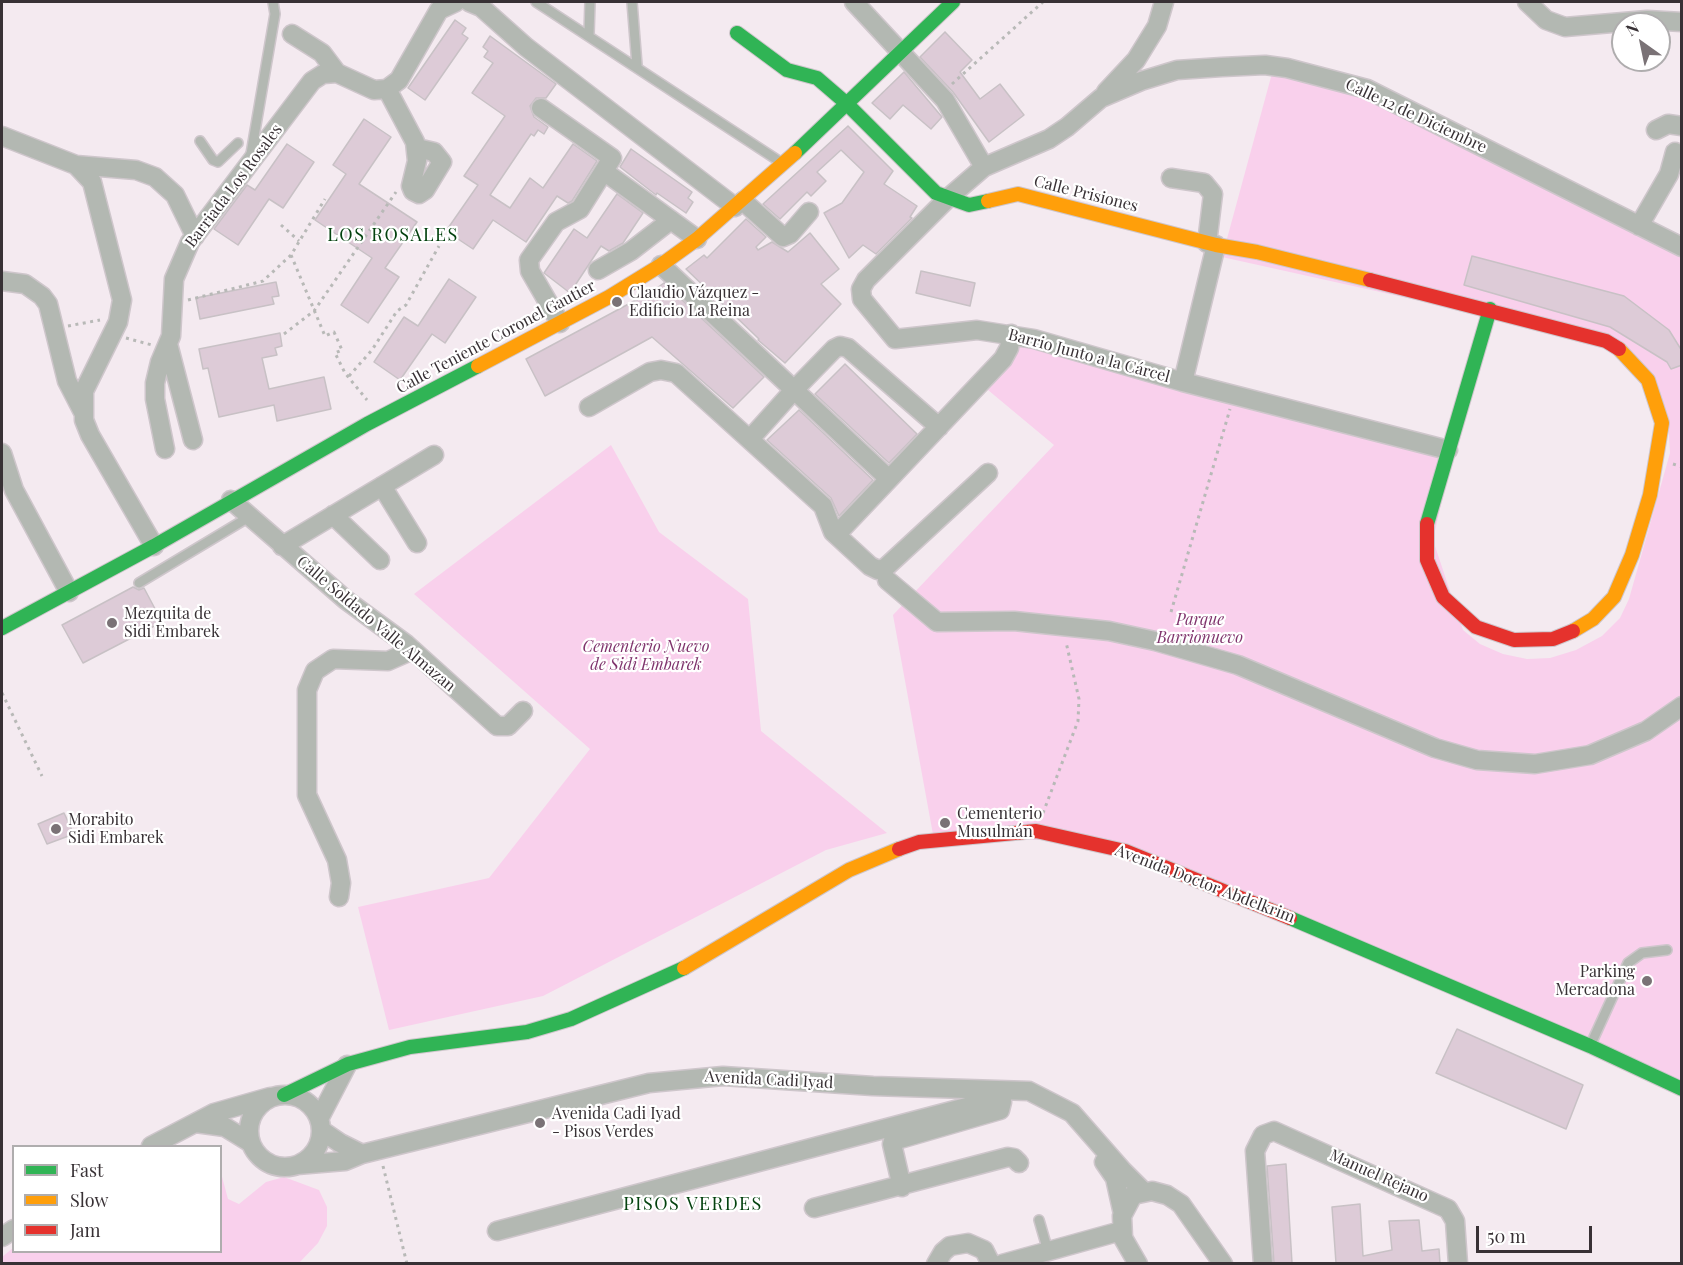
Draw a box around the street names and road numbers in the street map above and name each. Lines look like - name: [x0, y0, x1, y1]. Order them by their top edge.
- street label: Calle 12 de Diciembre: [1342, 75, 1490, 157]
- street label: Barriada Los Rosales: [181, 121, 287, 251]
- street label: Calle Prisiones: [1032, 172, 1140, 216]
- street label: Calle Teniente Coronel Gautier: [393, 276, 599, 398]
- street label: Barrio Junto a la Cárcel: [1006, 325, 1172, 387]
- street label: Calle Soldado Valle Almazan: [293, 552, 459, 696]
- street label: Avenida Doctor Abdelkrim: [1112, 841, 1298, 927]
- street label: Avenida Cadi Iyad: [704, 1067, 834, 1093]
- street label: Manuel Rejano: [1327, 1146, 1431, 1206]

